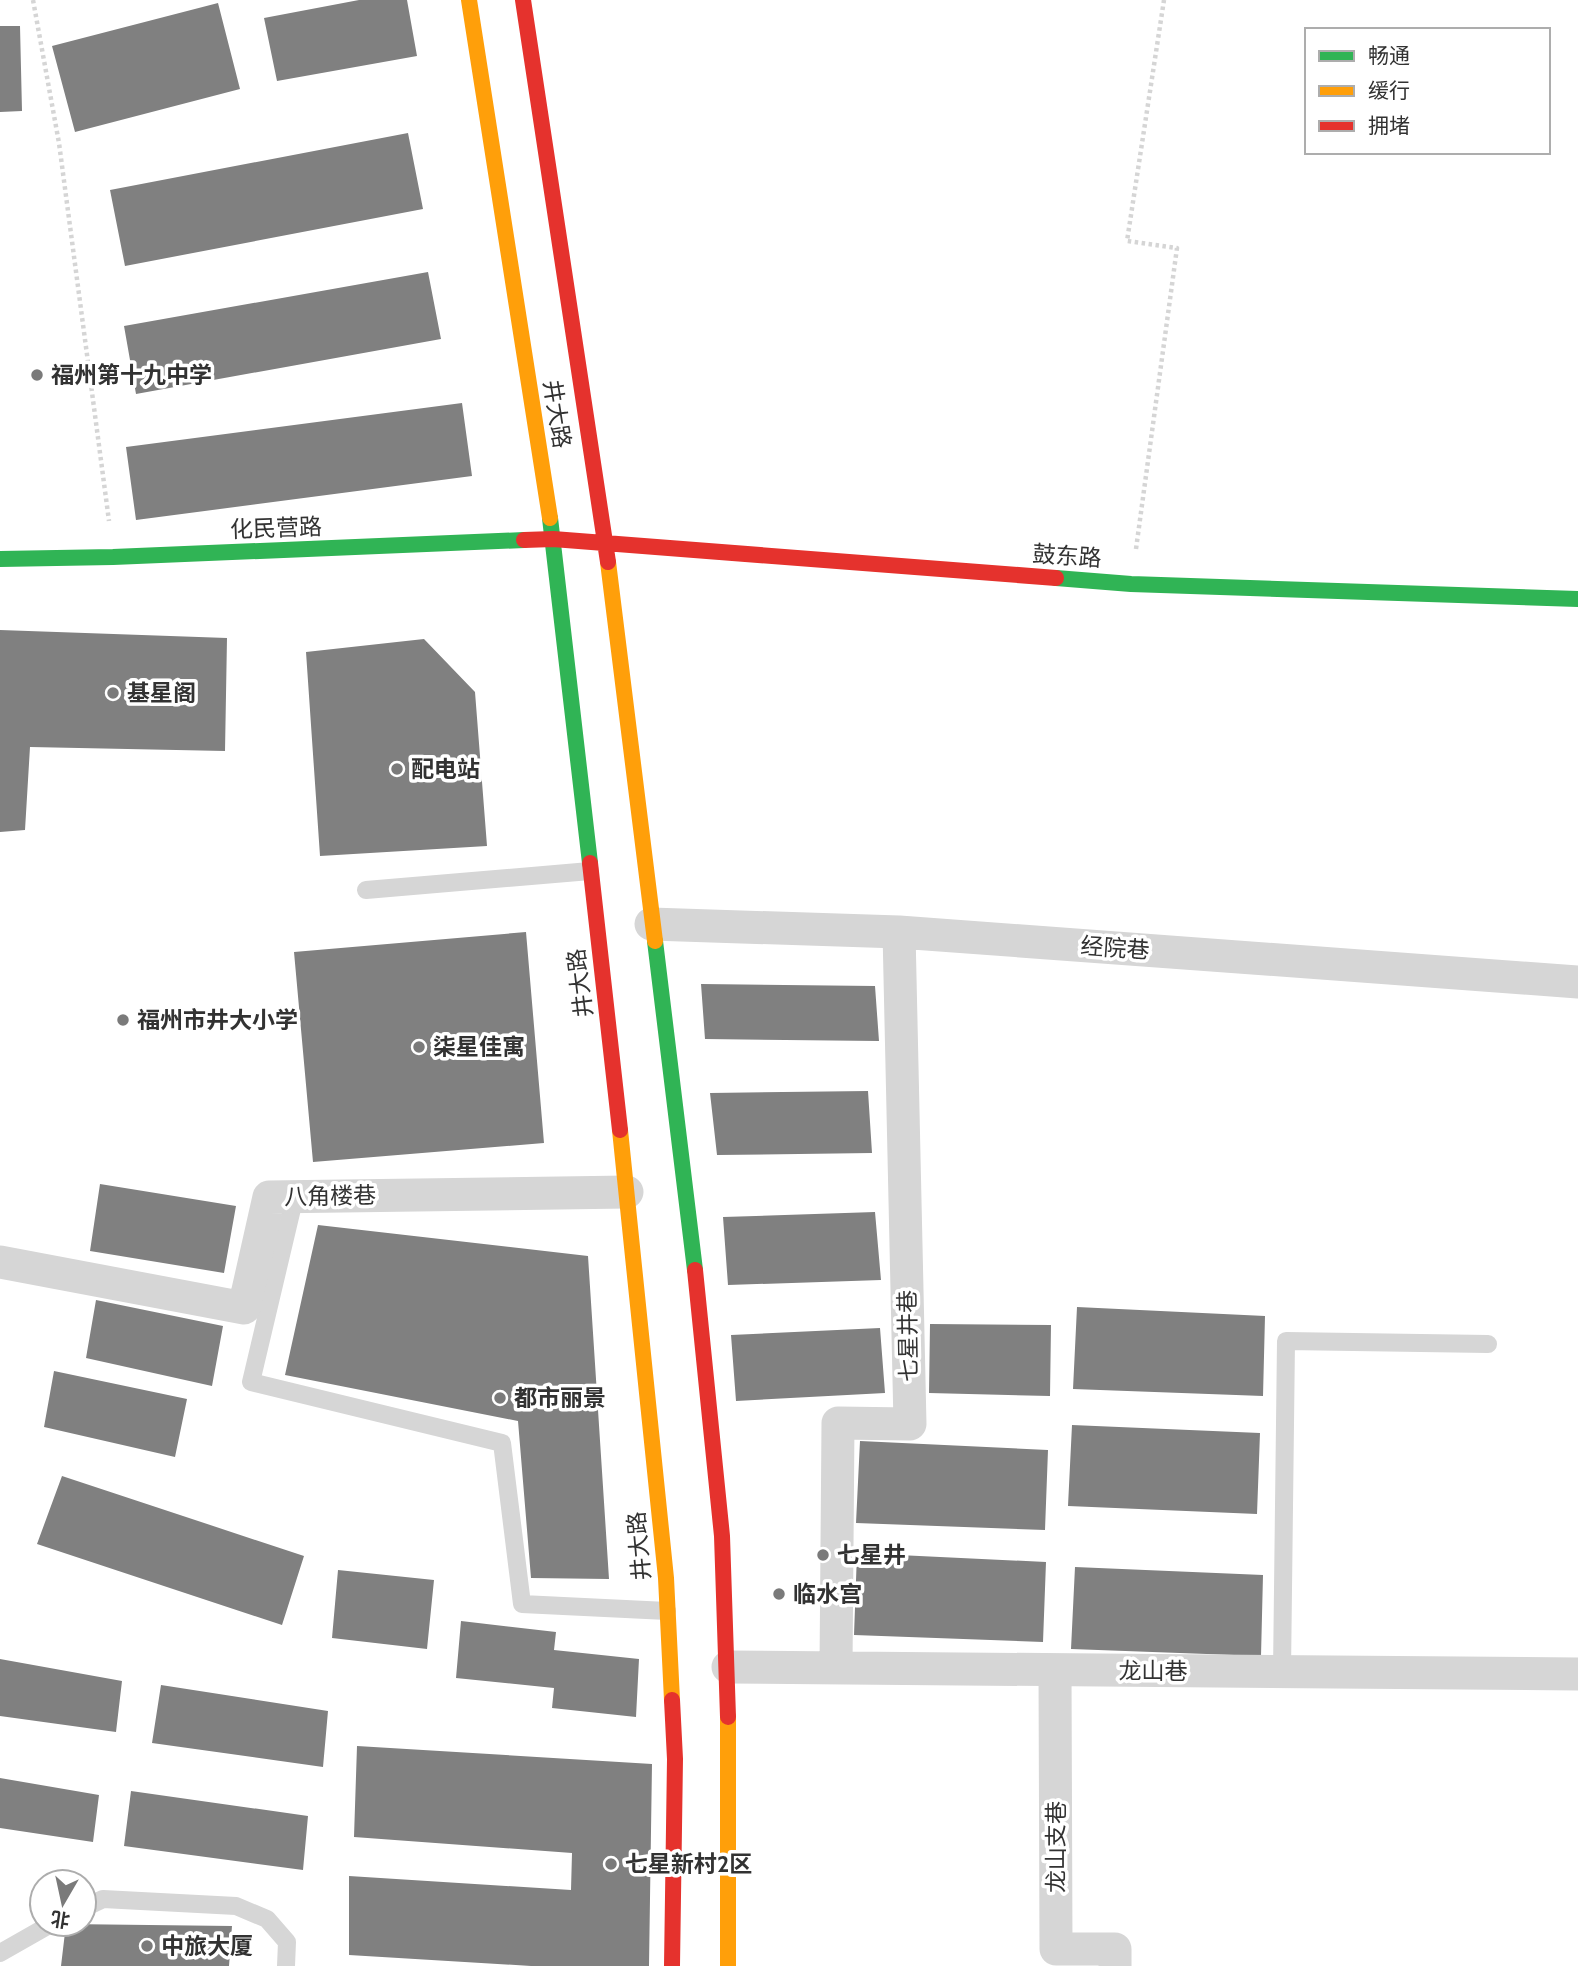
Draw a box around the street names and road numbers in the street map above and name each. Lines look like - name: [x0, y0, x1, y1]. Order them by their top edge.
- street label: 井大路: [538, 378, 576, 450]
- street label: 化民营路: [230, 512, 322, 544]
- street label: 鼓东路: [1032, 540, 1102, 572]
- street label: 经院巷: [1080, 932, 1150, 964]
- street label: 井大路: [562, 947, 598, 1019]
- street label: 八角楼巷: [284, 1181, 376, 1211]
- street label: 七星井巷: [893, 1290, 923, 1382]
- street label: 井大路: [622, 1510, 656, 1582]
- street label: 龙山巷: [1119, 1657, 1188, 1685]
- street label: 龙山支巷: [1042, 1801, 1070, 1893]

